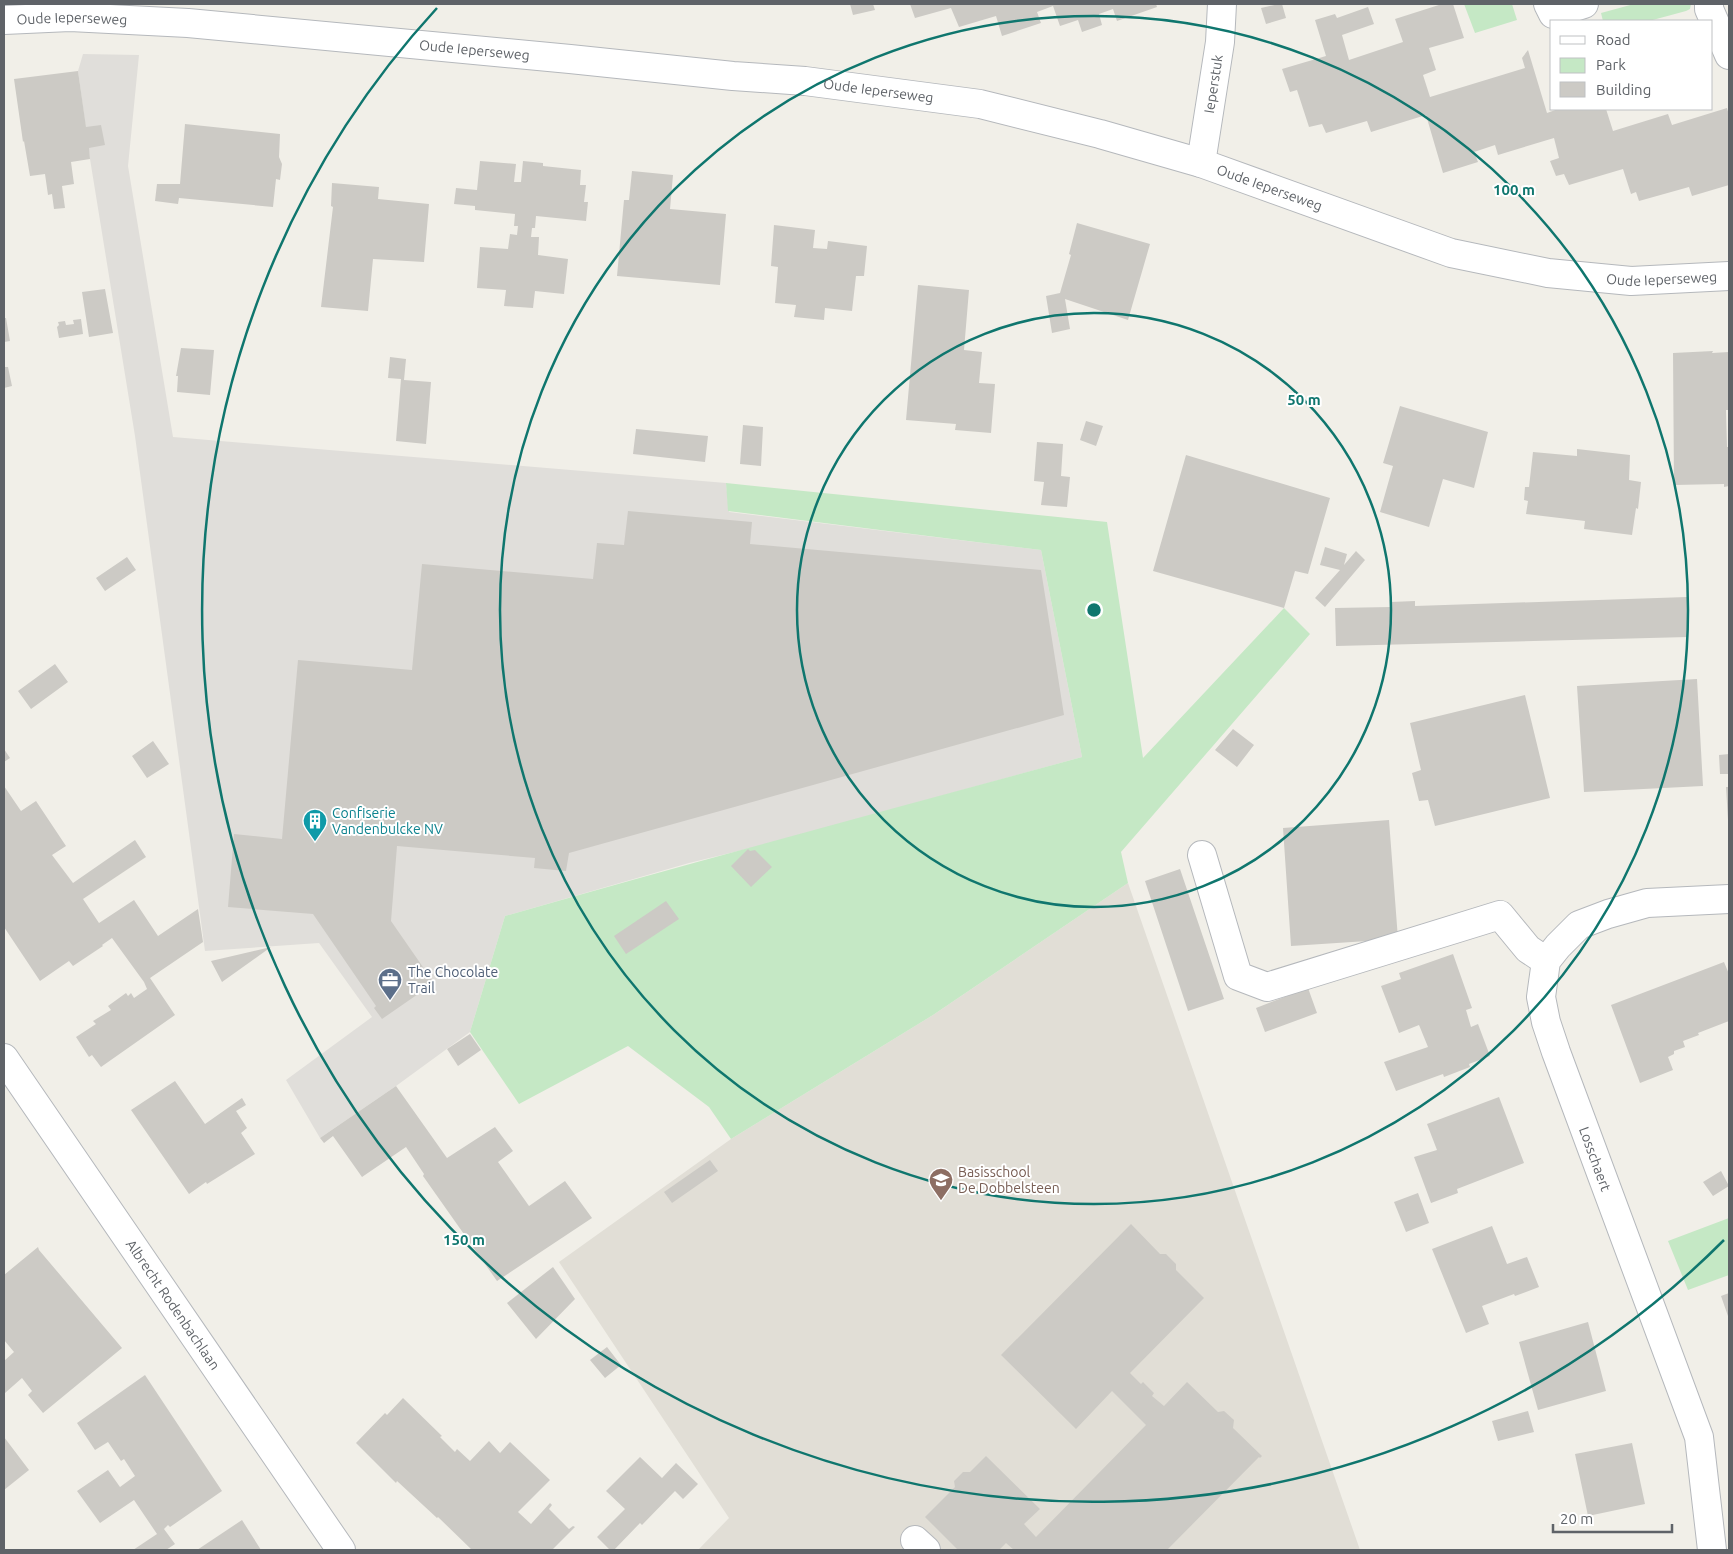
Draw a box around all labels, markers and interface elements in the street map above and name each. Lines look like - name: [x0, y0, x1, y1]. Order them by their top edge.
- street label: Oude Ieperseweg: [16, 9, 128, 28]
- legend: [1550, 20, 1713, 110]
- text: Road: [1596, 31, 1631, 48]
- street label: Oude Ieperseweg: [418, 37, 531, 63]
- street label: Ieperstuk: [1201, 53, 1226, 114]
- text: Park: [1596, 56, 1626, 73]
- street label: Oude Ieperseweg: [822, 75, 935, 106]
- text: Building: [1596, 81, 1651, 98]
- street label: Oude Ieperseweg: [1214, 161, 1324, 214]
- text: 100 m: [1493, 181, 1535, 198]
- street label: Oude Ieperseweg: [1605, 269, 1717, 289]
- text: 50 m: [1287, 391, 1321, 408]
- centre of rings: [1085, 601, 1103, 619]
- place label: Confiserie Vandenbulcke NV: [332, 805, 443, 837]
- building icon: Confiserie Vandenbulcke NV: [302, 808, 328, 842]
- place label: The Chocolate Trail: [408, 964, 498, 996]
- office icon: The Chocolate Trail: [377, 967, 403, 1001]
- street label: Losschaert: [1576, 1124, 1614, 1194]
- place label: Basisschool De Dobbelsteen: [958, 1164, 1060, 1196]
- school or university icon: Basisschool De Dobbelsteen: [928, 1167, 954, 1201]
- text: 150 m: [443, 1231, 485, 1248]
- street label: Albrecht Rodenbachlaan: [123, 1237, 223, 1373]
- scale bar: [1553, 1502, 1672, 1534]
- text: 20 m: [1560, 1510, 1593, 1527]

